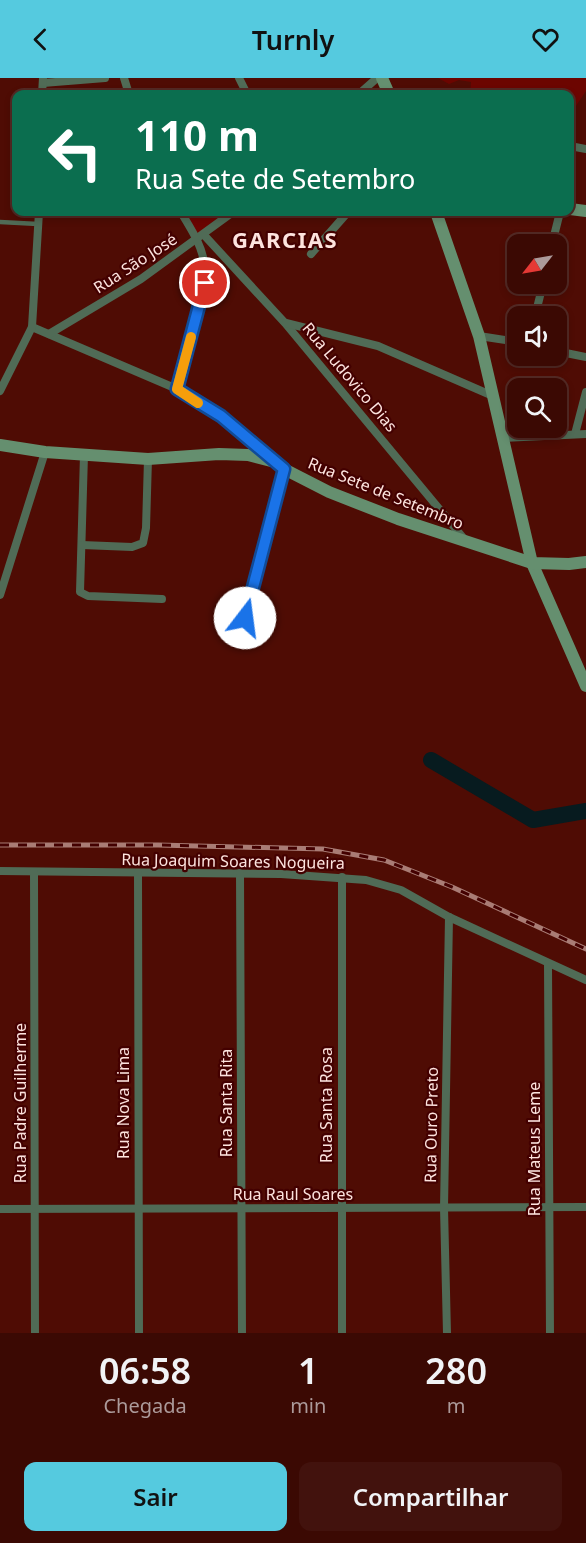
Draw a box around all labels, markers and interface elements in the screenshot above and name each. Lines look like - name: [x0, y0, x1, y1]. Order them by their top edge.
- text: Turnly: [252, 21, 334, 58]
- icon: back: [24, 23, 57, 56]
- icon: heart: [529, 23, 562, 56]
- text: 110 m: [135, 106, 259, 163]
- icon: left: [36, 114, 114, 192]
- text: Rua Sete de Setembro: [135, 160, 415, 197]
- district label: GARCIAS: [232, 224, 338, 254]
- street label: Rua São José: [89, 228, 181, 298]
- north arrow: [507, 234, 567, 294]
- map controls: [507, 234, 567, 438]
- pin: [179, 257, 230, 308]
- icon: arrive: [188, 266, 221, 299]
- button: sound: [507, 306, 567, 366]
- street label: Rua Ludovico Dias: [298, 318, 402, 436]
- button: search: [507, 378, 567, 438]
- street label: Rua Sete de Setembro: [305, 452, 467, 534]
- position arrow: [213, 586, 277, 650]
- street label: Rua Joaquim Soares Nogueira: [121, 848, 345, 874]
- street label: Rua Padre Guilherme: [9, 1023, 31, 1183]
- street label: Rua Nova Lima: [112, 1047, 134, 1159]
- street label: Rua Santa Rosa: [315, 1047, 337, 1163]
- street label: Rua Santa Rita: [215, 1049, 237, 1157]
- street label: Rua Ouro Preto: [419, 1067, 443, 1183]
- street label: Rua Mateus Leme: [523, 1082, 545, 1216]
- street label: Rua Raul Soares: [233, 1183, 353, 1205]
- text: 06:58: [99, 1346, 191, 1395]
- text: 1: [298, 1346, 319, 1395]
- text: 280: [425, 1346, 487, 1395]
- text: Chegada: [103, 1392, 187, 1419]
- text: min: [290, 1392, 326, 1419]
- text: m: [447, 1392, 466, 1419]
- button: Sair: [24, 1462, 287, 1531]
- button: Compartilhar: [299, 1462, 562, 1531]

